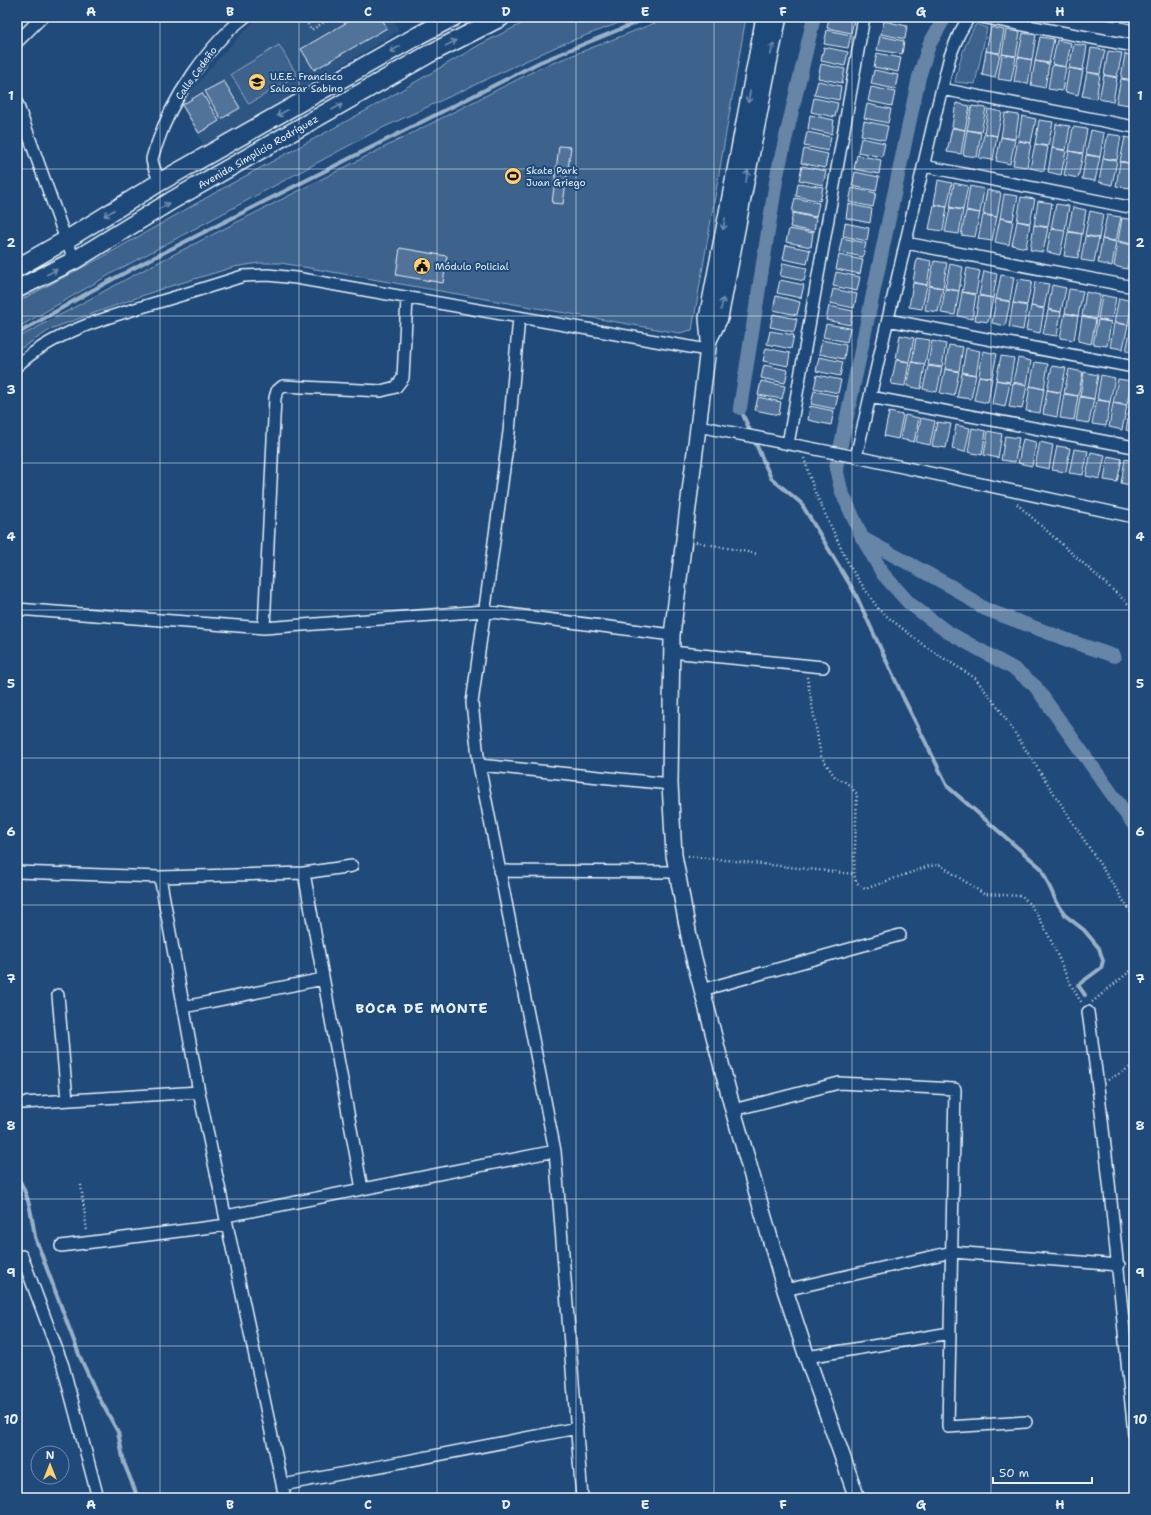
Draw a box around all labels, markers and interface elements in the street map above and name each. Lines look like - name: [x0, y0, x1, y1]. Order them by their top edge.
- text: A: [86, 3, 96, 20]
- text: B: [226, 3, 234, 20]
- text: C: [364, 3, 372, 20]
- text: D: [501, 3, 511, 20]
- text: E: [641, 3, 650, 20]
- text: F: [779, 3, 787, 20]
- text: G: [916, 3, 927, 20]
- text: H: [1055, 3, 1065, 20]
- one-way arrow: [445, 39, 457, 46]
- one-way arrow: [768, 43, 776, 56]
- street label: Calle Cedeño: [172, 44, 220, 102]
- one-way arrow: [389, 45, 401, 53]
- place label: U.E.E. Francisco Salazar Sabino: [270, 70, 343, 95]
- school or university icon: U.E.E. Francisco Salazar Sabino: [247, 72, 267, 92]
- text: 1: [8, 87, 14, 104]
- text: 1: [1137, 87, 1143, 104]
- one-way arrow: [745, 90, 753, 103]
- one-way arrow: [331, 102, 343, 110]
- one-way arrow: [276, 109, 288, 117]
- street label: Avenida Simplicio Rodríguez: [196, 112, 320, 192]
- place label: Skate Park Juan Griego: [526, 164, 586, 189]
- sports icon: Skate Park Juan Griego: [503, 166, 523, 186]
- one-way arrow: [743, 170, 751, 183]
- one-way arrow: [158, 201, 170, 209]
- one-way arrow: [103, 210, 115, 218]
- one-way arrow: [720, 217, 728, 230]
- text: 2: [6, 234, 16, 251]
- text: 2: [1135, 234, 1145, 251]
- public building icon: Módulo Policial: [412, 256, 432, 276]
- place label: Módulo Policial: [435, 260, 509, 273]
- one-way arrow: [46, 268, 58, 275]
- one-way arrow: [719, 298, 727, 311]
- text: 3: [6, 381, 16, 398]
- text: 3: [1135, 381, 1145, 398]
- text: 4: [6, 528, 16, 545]
- text: 4: [1135, 528, 1145, 545]
- text: 5: [7, 675, 15, 692]
- text: 5: [1136, 675, 1144, 692]
- text: 6: [6, 823, 16, 840]
- text: 6: [1135, 823, 1145, 840]
- text: 7: [6, 970, 16, 987]
- text: 7: [1135, 970, 1145, 987]
- district label: BOCA DE MONTE: [356, 999, 488, 1017]
- text: 8: [6, 1117, 16, 1134]
- text: 8: [1135, 1117, 1145, 1134]
- text: 9: [6, 1264, 16, 1281]
- text: 9: [1135, 1264, 1145, 1281]
- text: 10: [4, 1411, 18, 1428]
- text: 10: [1133, 1411, 1147, 1428]
- north arrow: [30, 1445, 70, 1485]
- text: N: [46, 1448, 55, 1463]
- scale bar: [993, 1459, 1092, 1485]
- text: 50 m: [999, 1465, 1029, 1481]
- text: A: [86, 1496, 96, 1513]
- text: B: [226, 1496, 234, 1513]
- text: C: [364, 1496, 372, 1513]
- text: D: [501, 1496, 511, 1513]
- text: E: [641, 1496, 650, 1513]
- text: F: [779, 1496, 787, 1513]
- text: G: [916, 1496, 927, 1513]
- text: H: [1055, 1496, 1065, 1513]

